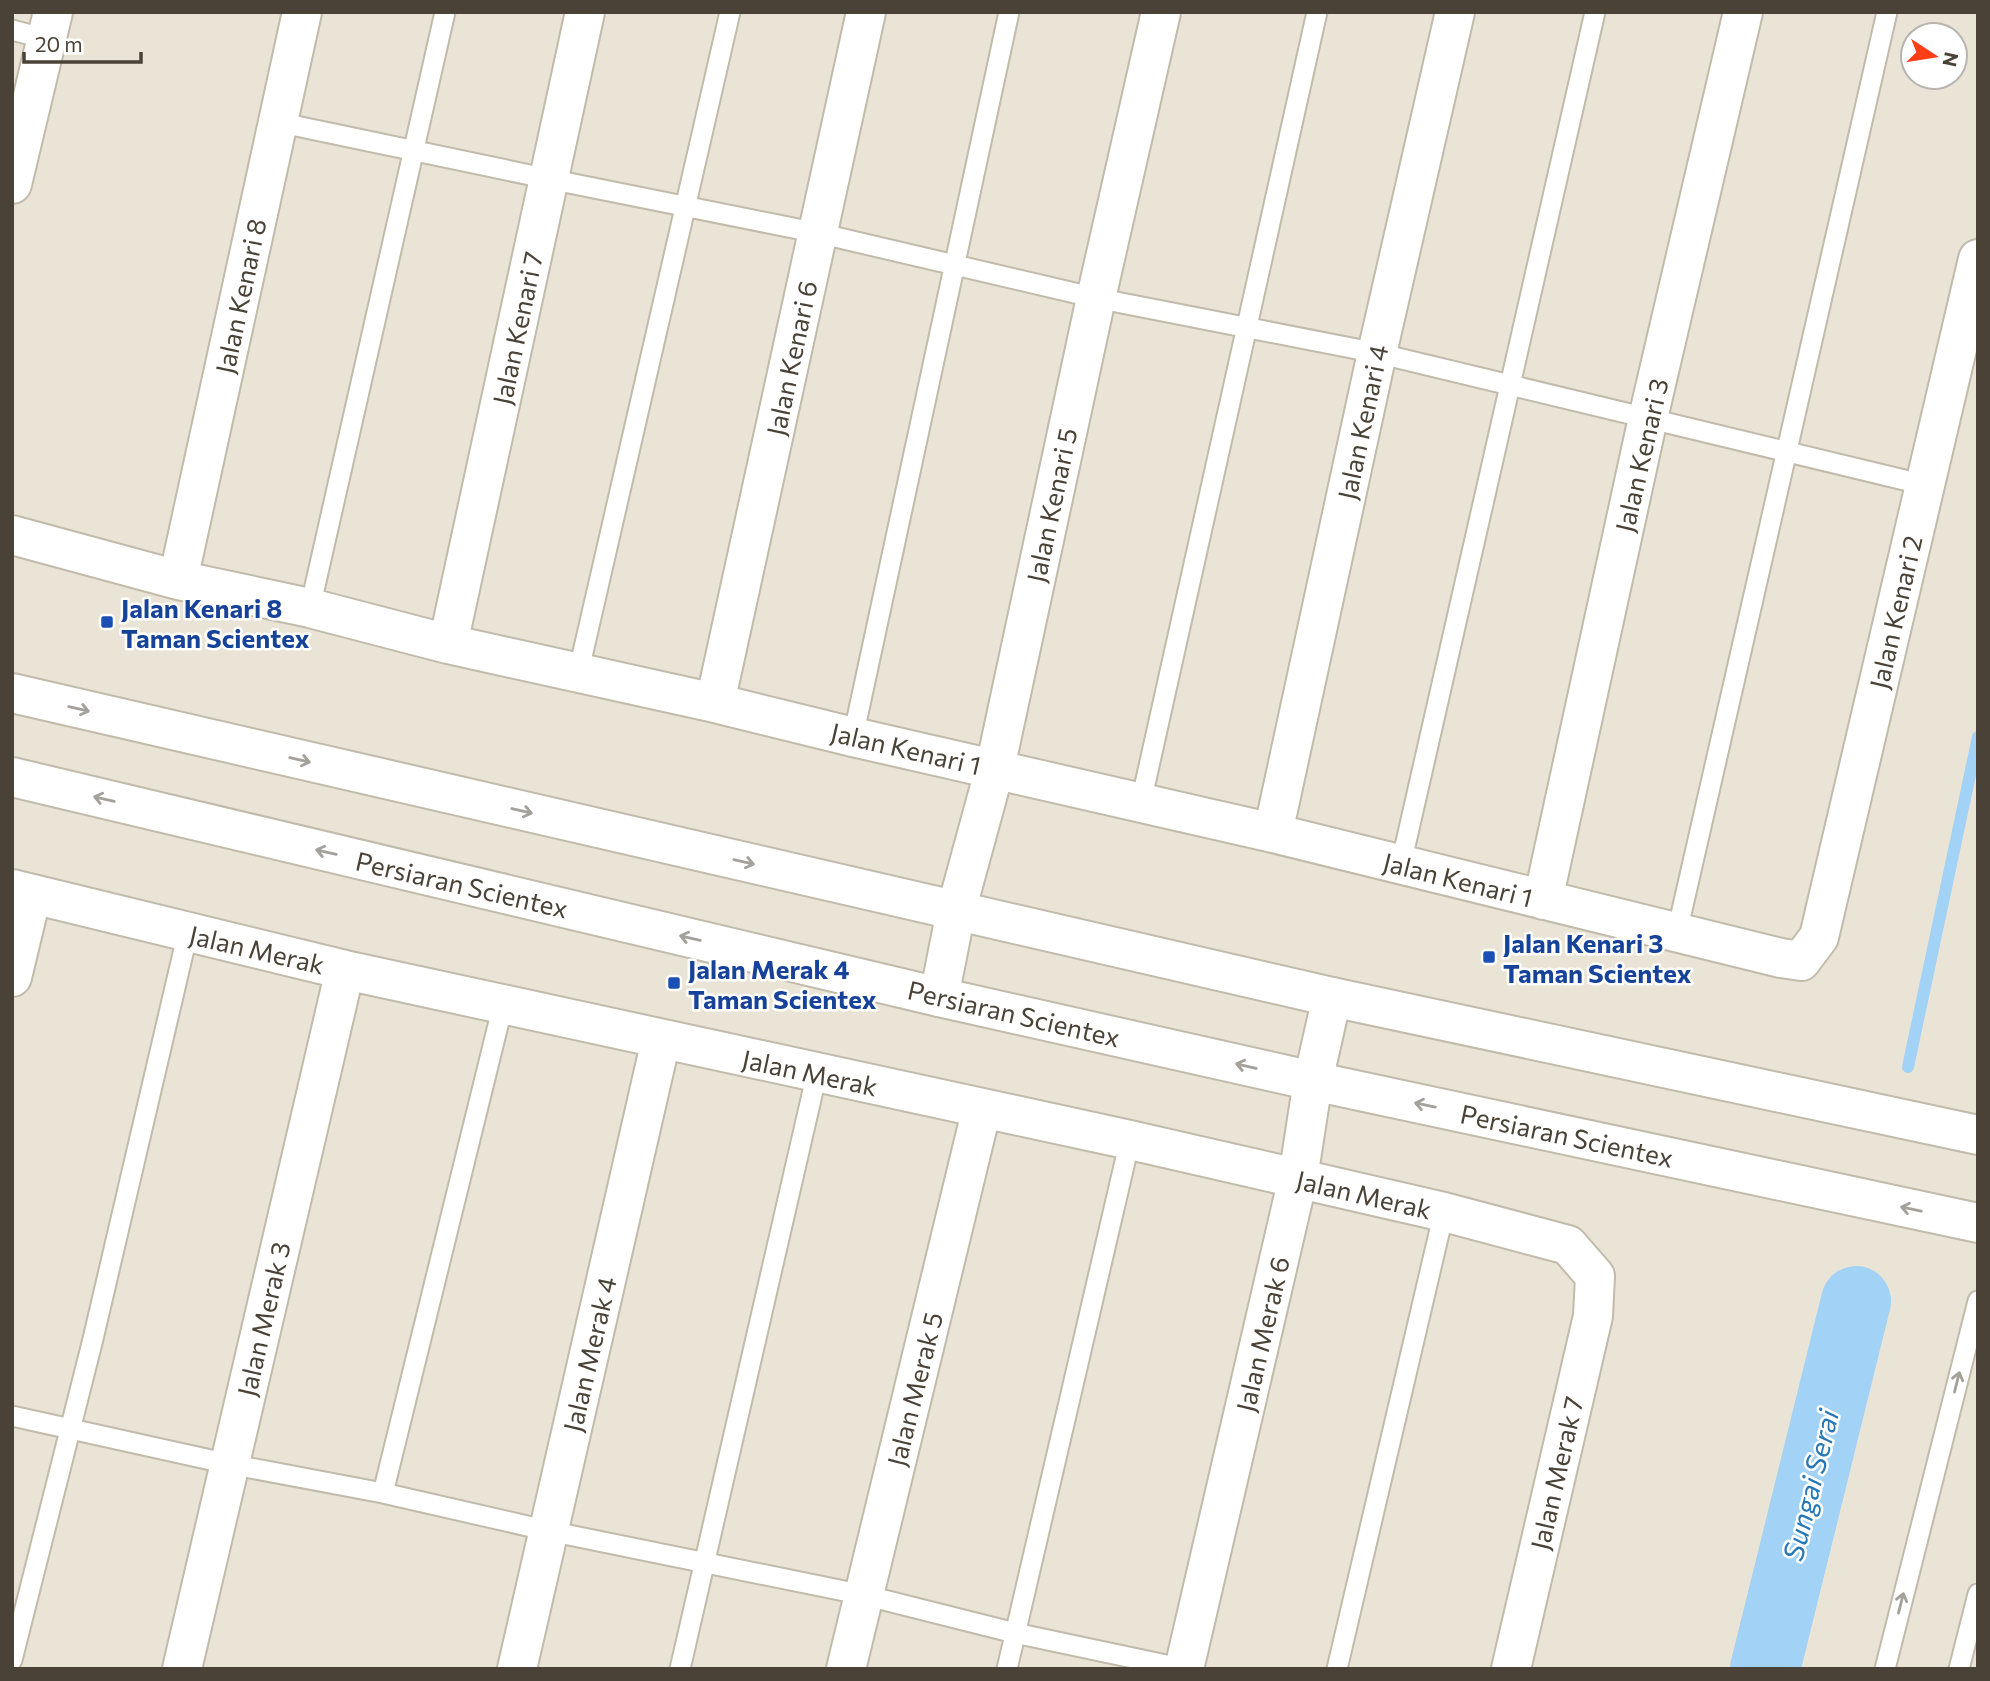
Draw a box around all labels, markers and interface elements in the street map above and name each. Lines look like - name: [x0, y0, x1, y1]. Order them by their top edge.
- scale bar: [24, 21, 142, 65]
- north arrow: [1899, 21, 1969, 91]
- text: 20 m: [35, 31, 83, 56]
- text: N: [1938, 50, 1964, 69]
- street label: Jalan Kenari 8: [208, 216, 272, 376]
- street label: Jalan Kenari 7: [486, 249, 548, 407]
- street label: Jalan Kenari 6: [759, 278, 823, 438]
- street label: Jalan Kenari 4: [1330, 342, 1394, 502]
- street label: Jalan Kenari 3: [1608, 375, 1674, 535]
- street label: Jalan Kenari 5: [1020, 425, 1082, 585]
- street label: Jalan Kenari 2: [1862, 532, 1928, 692]
- place label: Jalan Kenari 8 Taman Scientex: [121, 592, 310, 653]
- marker: Jalan Kenari 8 Taman Scientex: [99, 614, 115, 630]
- one-way arrow: [67, 703, 90, 716]
- street label: Jalan Kenari 1: [828, 716, 984, 780]
- one-way arrow: [288, 754, 311, 767]
- one-way arrow: [93, 792, 116, 805]
- one-way arrow: [510, 805, 533, 818]
- one-way arrow: [315, 844, 338, 858]
- street label: Persiaran Scientex: [353, 845, 571, 924]
- street label: Jalan Kenari 1: [1380, 845, 1536, 913]
- one-way arrow: [732, 856, 755, 870]
- street label: Jalan Merak: [186, 918, 328, 980]
- place label: Jalan Kenari 3 Taman Scientex: [1503, 927, 1692, 988]
- one-way arrow: [679, 931, 702, 944]
- marker: Jalan Kenari 3 Taman Scientex: [1481, 949, 1497, 965]
- place label: Jalan Merak 4 Taman Scientex: [688, 953, 877, 1014]
- street label: Persiaran Scientex: [905, 974, 1123, 1053]
- marker: Jalan Merak 4 Taman Scientex: [666, 975, 682, 991]
- street label: Jalan Merak: [739, 1043, 881, 1101]
- one-way arrow: [1235, 1058, 1258, 1072]
- one-way arrow: [1414, 1097, 1437, 1111]
- street label: Persiaran Scientex: [1458, 1097, 1676, 1173]
- street label: Jalan Merak: [1293, 1163, 1435, 1225]
- one-way arrow: [1900, 1202, 1923, 1215]
- street label: Jalan Merak 3: [230, 1239, 296, 1399]
- street label: Jalan Merak 6: [1229, 1253, 1295, 1415]
- street label: Jalan Merak 4: [556, 1273, 622, 1435]
- street label: Jalan Merak 5: [880, 1309, 948, 1469]
- one-way arrow: [1951, 1371, 1964, 1394]
- street label: Jalan Merak 7: [1523, 1393, 1589, 1553]
- water label: Sungai Serai: [1775, 1405, 1845, 1564]
- one-way arrow: [1895, 1592, 1908, 1614]

